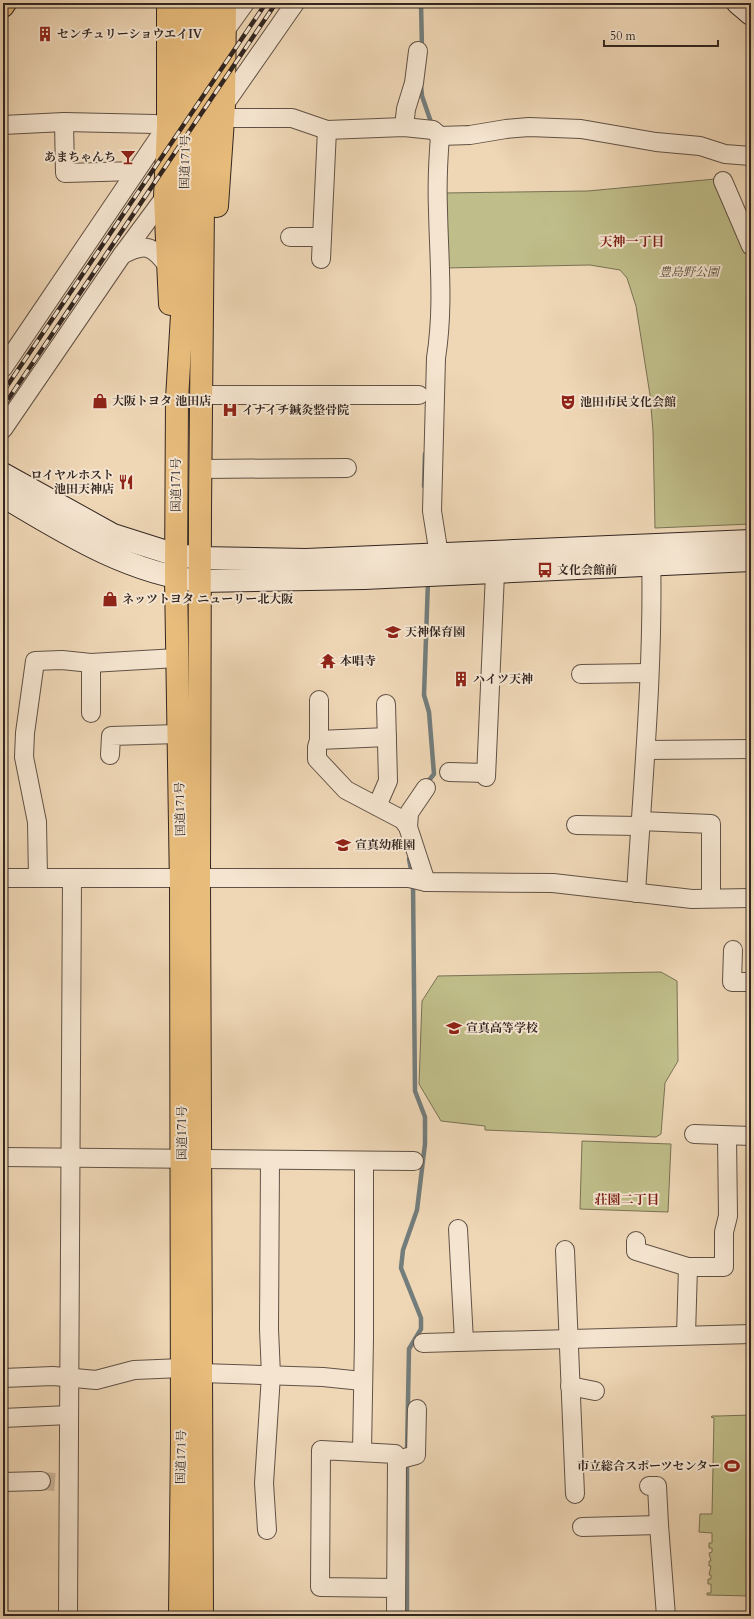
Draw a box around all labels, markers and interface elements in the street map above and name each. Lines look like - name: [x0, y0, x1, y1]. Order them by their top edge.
- scale bar: [604, 22, 718, 48]
- building icon: センチュリーショウエイIV: [36, 25, 54, 43]
- place label: センチュリーショウエイIV: [57, 26, 203, 42]
- text: 50 m: [610, 28, 637, 44]
- street label: 国道171号: [177, 135, 193, 189]
- bar icon: あまちゃんち: [119, 148, 137, 166]
- place label: あまちゃんち: [44, 149, 116, 165]
- district label: 天神一丁目: [599, 233, 665, 251]
- park label: 豊島野公園: [659, 264, 721, 280]
- shop icon: 大阪トヨタ 池田店: [91, 392, 109, 410]
- place label: 大阪トヨタ 池田店: [112, 393, 211, 409]
- theatre icon: 池田市民文化会館: [559, 393, 577, 411]
- place label: 池田市民文化会館: [580, 394, 676, 410]
- hospital icon: イナイチ鍼灸整骨院: [221, 401, 239, 419]
- place label: イナイチ鍼灸整骨院: [242, 402, 349, 418]
- street label: 国道171号: [168, 458, 184, 512]
- place label: ロイヤルホスト 池田天神店: [30, 467, 114, 497]
- restaurant icon: ロイヤルホスト 池田天神店: [117, 473, 135, 491]
- bus stop icon: 文化会館前: [536, 561, 554, 579]
- place label: 文化会館前: [557, 562, 617, 578]
- shop icon: ネッツトヨタ ニューリー北大阪: [101, 590, 119, 608]
- place label: ネッツトヨタ ニューリー北大阪: [122, 591, 293, 607]
- school or university icon: 天神保育園: [384, 623, 402, 641]
- place label: 天神保育園: [405, 624, 465, 640]
- temple icon: 本唱寺: [319, 652, 337, 670]
- place label: 本唱寺: [340, 653, 376, 669]
- building icon: ハイツ天神: [452, 670, 470, 688]
- place label: ハイツ天神: [473, 671, 533, 687]
- street label: 国道171号: [172, 782, 188, 836]
- school or university icon: 宣真幼稚園: [334, 836, 352, 854]
- place label: 宣真幼稚園: [355, 837, 415, 853]
- school or university icon: 宣真高等学校: [445, 1019, 463, 1037]
- place label: 宣真高等学校: [466, 1020, 538, 1036]
- street label: 国道171号: [174, 1106, 190, 1160]
- district label: 荘園二丁目: [594, 1191, 660, 1209]
- street label: 国道171号: [173, 1430, 189, 1484]
- sports icon: 市立総合スポーツセンター: [723, 1457, 741, 1475]
- place label: 市立総合スポーツセンター: [577, 1458, 720, 1474]

